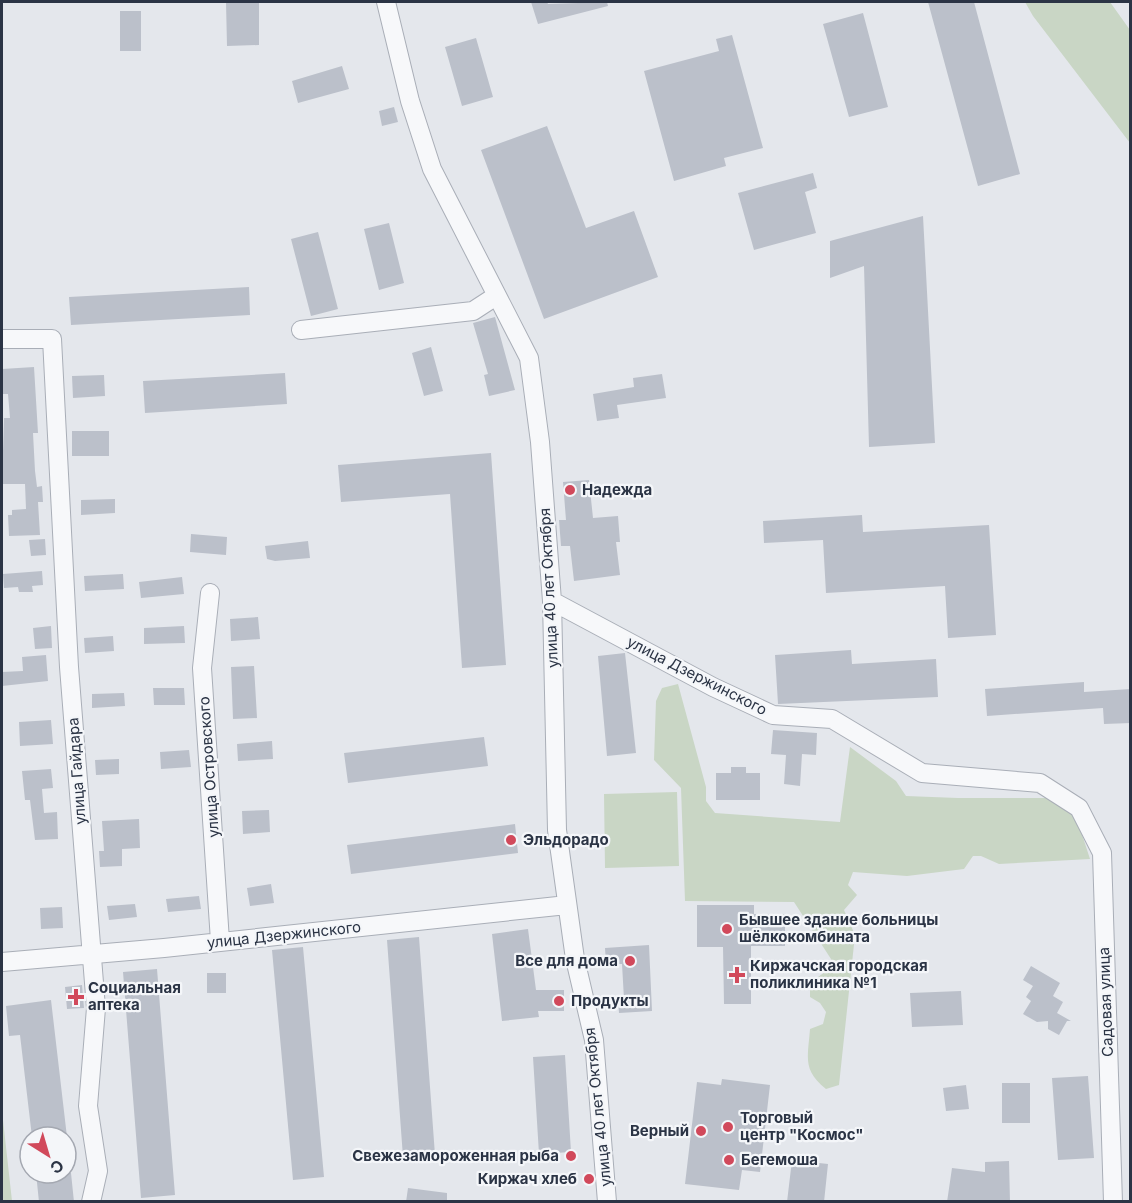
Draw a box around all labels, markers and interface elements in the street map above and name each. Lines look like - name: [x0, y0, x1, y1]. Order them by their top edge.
- place label: Надежда: [582, 480, 652, 499]
- marker: Надежда: [563, 483, 577, 497]
- street label: улица 40 лет Октября: [535, 508, 562, 668]
- street label: улица Дзержинского: [624, 632, 770, 719]
- street label: улица Островского: [194, 696, 223, 838]
- street label: улица Гайдара: [63, 717, 90, 825]
- place label: Эльдорадо: [523, 830, 609, 849]
- marker: Эльдорадо: [504, 833, 518, 847]
- place label: Бывшее здание больницы шёлкокомбината: [739, 910, 938, 946]
- street label: улица Дзержинского: [206, 917, 362, 952]
- marker: Бывшее здание больницы шёлкокомбината: [720, 922, 734, 936]
- street label: Садовая улица: [1094, 947, 1117, 1057]
- place label: Все для дома: [515, 951, 618, 970]
- marker: Все для дома: [623, 954, 637, 968]
- place label: Киржачская городская поликлиника №1: [750, 956, 928, 992]
- marker: Киржачская городская поликлиника №1: [728, 966, 746, 984]
- place label: Социальная аптека: [88, 978, 181, 1014]
- marker: Социальная аптека: [69, 990, 83, 1004]
- place label: Продукты: [571, 991, 649, 1010]
- marker: Продукты: [552, 994, 566, 1008]
- street label: улица 40 лет Октября: [580, 1026, 615, 1188]
- place label: Торговый центр "Космос": [740, 1108, 864, 1144]
- marker: Торговый центр "Космос": [721, 1120, 735, 1134]
- place label: Верный: [630, 1121, 689, 1140]
- marker: Верный: [694, 1124, 708, 1138]
- north arrow: [18, 1125, 78, 1185]
- place label: Свежезамороженная рыба: [352, 1146, 559, 1165]
- marker: Свежезамороженная рыба: [564, 1149, 578, 1163]
- place label: Бегемоша: [741, 1150, 818, 1169]
- marker: Бегемоша: [722, 1153, 736, 1167]
- text: С: [46, 1155, 68, 1179]
- place label: Киржач хлеб: [478, 1169, 577, 1188]
- marker: Киржач хлеб: [582, 1172, 596, 1186]

